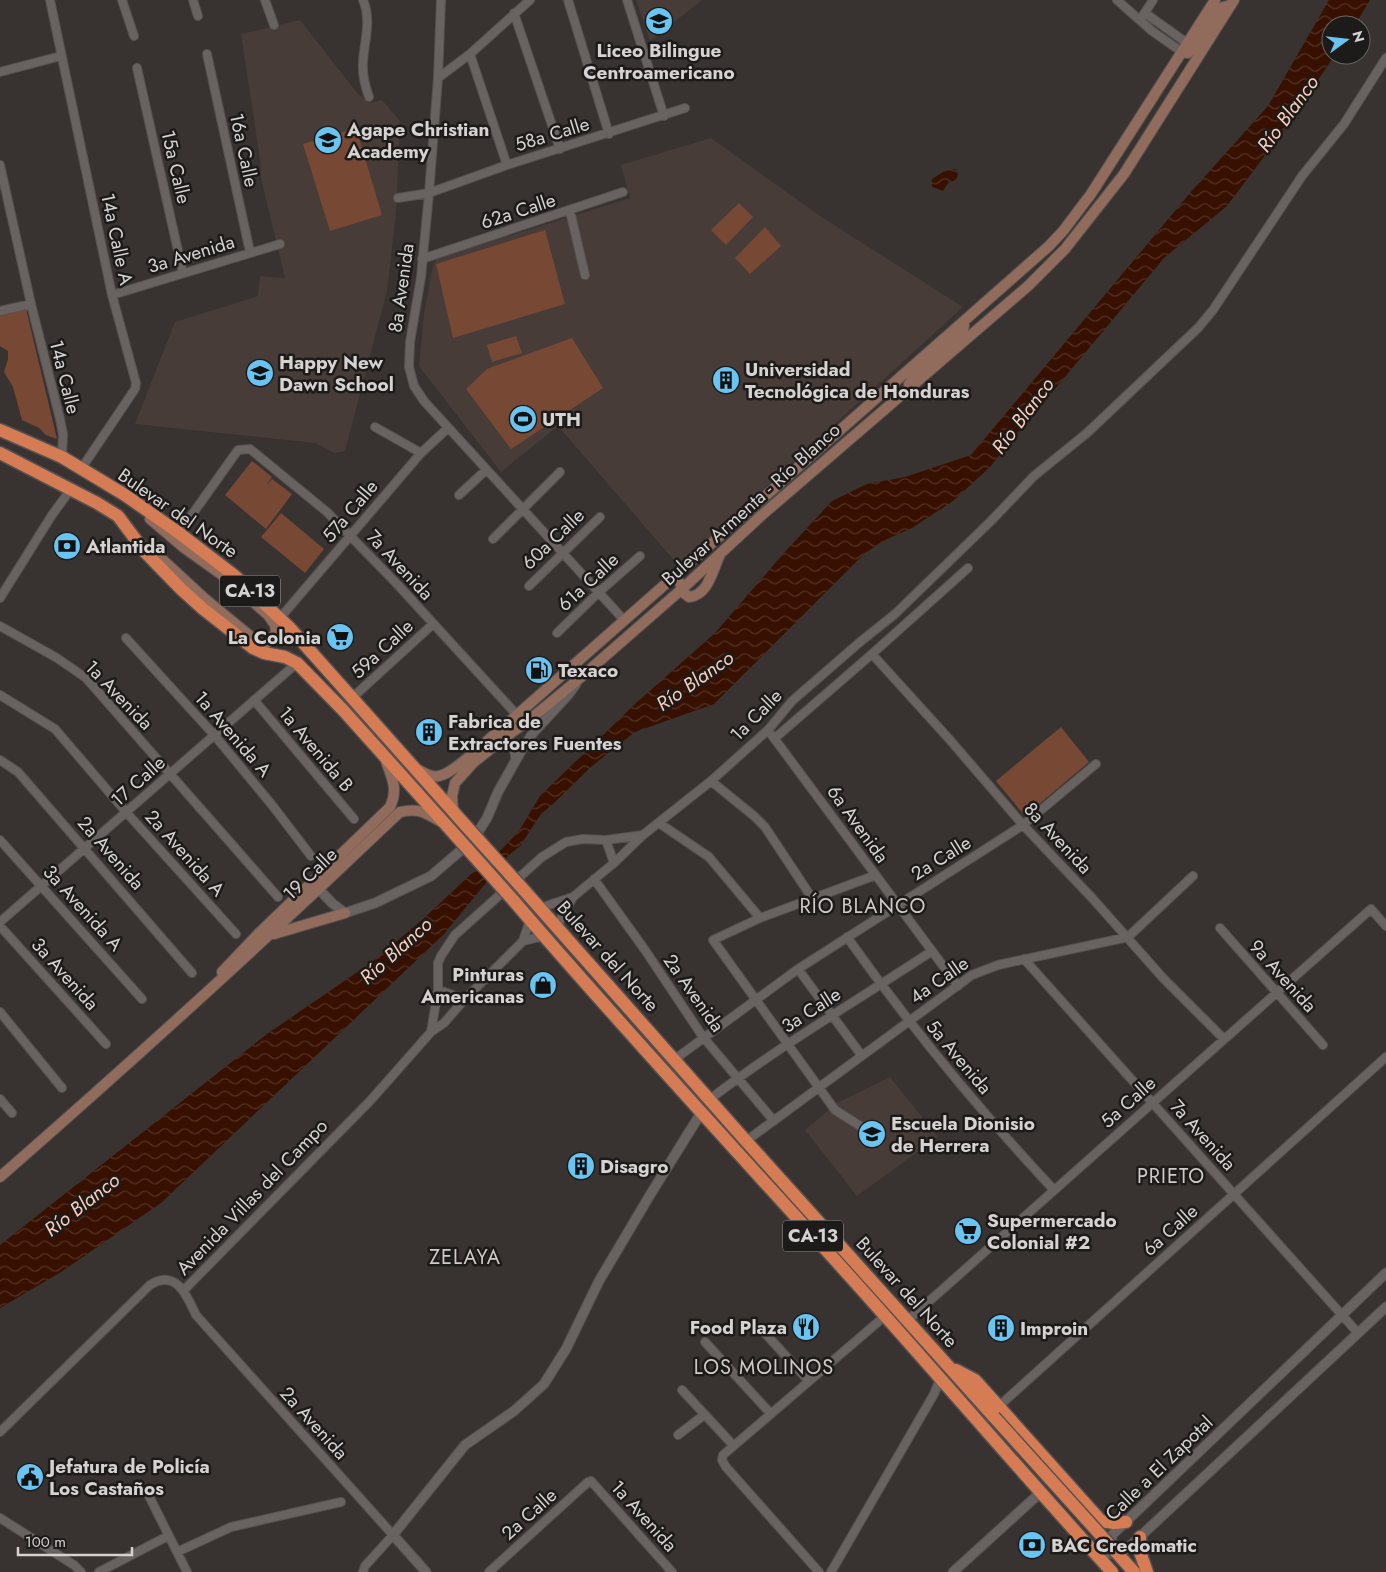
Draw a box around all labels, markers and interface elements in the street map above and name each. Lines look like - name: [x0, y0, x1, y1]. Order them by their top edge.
- school or university icon: Liceo Bilingue Centroamericano: [644, 6, 674, 36]
- north arrow: [1321, 15, 1371, 65]
- text: N: [1347, 29, 1370, 45]
- place label: Liceo Bilingue Centroamericano: [583, 37, 735, 86]
- water label: Río Blanco: [1250, 69, 1326, 159]
- street label: 58a Calle: [511, 110, 593, 158]
- street label: 16a Calle: [223, 111, 265, 190]
- place label: Agape Christian Academy: [346, 116, 489, 165]
- school or university icon: Agape Christian Academy: [313, 125, 343, 155]
- street label: 15a Calle: [154, 128, 198, 207]
- street label: 62a Calle: [477, 186, 559, 236]
- street label: 14a Calle A: [94, 191, 140, 288]
- street label: 3a Avenida: [144, 228, 238, 280]
- street label: 8a Avenida: [381, 242, 421, 334]
- street label: 14a Calle: [43, 337, 87, 417]
- place label: Happy New Dawn School: [279, 349, 394, 398]
- place label: Universidad Tecnológica de Honduras: [745, 356, 970, 405]
- school or university icon: Happy New Dawn School: [245, 358, 275, 388]
- building icon: Universidad Tecnológica de Honduras: [711, 365, 741, 395]
- water label: Río Blanco: [985, 371, 1062, 460]
- sports icon: UTH: [508, 404, 538, 434]
- place label: UTH: [542, 406, 581, 433]
- street label: Bulevar Armenta - Río Blanco: [656, 416, 846, 592]
- street label: Bulevar del Norte: [113, 462, 244, 565]
- street label: 57a Calle: [316, 474, 384, 548]
- street label: 60a Calle: [516, 502, 591, 576]
- street label: 7a Avenida: [360, 524, 440, 606]
- bank icon: Atlantida: [52, 531, 82, 561]
- place label: Atlantida: [85, 533, 166, 560]
- street label: 61a Calle: [551, 546, 625, 617]
- road number: CA-13: [220, 576, 280, 606]
- street label: 59a Calle: [345, 613, 419, 685]
- supermarket icon: La Colonia: [325, 622, 355, 652]
- place label: La Colonia: [228, 624, 321, 651]
- water label: Río Blanco: [650, 643, 740, 718]
- street label: 1a Avenida: [79, 654, 159, 736]
- fuel station icon: Texaco: [524, 655, 554, 685]
- place label: Texaco: [558, 657, 618, 684]
- street label: 1a Calle: [724, 683, 788, 747]
- street label: 1a Avenida A: [188, 685, 278, 783]
- street label: 1a Avenida B: [272, 700, 360, 798]
- place label: Fabrica de Extractores Fuentes: [448, 708, 622, 757]
- building icon: Fabrica de Extractores Fuentes: [414, 717, 444, 747]
- street label: 17 Calle: [105, 749, 171, 813]
- street label: 6a Avenida: [821, 780, 895, 868]
- street label: 8a Avenida: [1018, 796, 1098, 880]
- street label: 2a Avenida A: [139, 804, 232, 903]
- street label: 2a Avenida: [71, 810, 151, 896]
- street label: 2a Calle: [906, 829, 976, 887]
- street label: 19 Calle: [277, 841, 343, 907]
- street label: 3a Avenida A: [37, 859, 129, 957]
- district label: RÍO BLANCO: [800, 892, 926, 921]
- street label: Bulevar del Norte: [551, 895, 665, 1018]
- water label: Río Blanco: [353, 910, 439, 992]
- street label: 3a Avenida: [25, 932, 105, 1016]
- street label: 9a Avenida: [1243, 934, 1323, 1018]
- street label: 2a Avenida: [657, 948, 731, 1038]
- street label: 4a Calle: [904, 950, 974, 1010]
- place label: Pinturas Americanas: [420, 961, 524, 1010]
- shop icon: Pinturas Americanas: [528, 970, 558, 1000]
- street label: 3a Calle: [776, 981, 846, 1039]
- street label: 5a Avenida: [920, 1014, 998, 1100]
- street label: 5a Calle: [1094, 1070, 1162, 1134]
- street label: 7a Avenida: [1164, 1094, 1242, 1176]
- place label: Escuela Dionisio de Herrera: [891, 1110, 1035, 1159]
- street label: Avenida Villas del Campo: [170, 1113, 334, 1281]
- school or university icon: Escuela Dionisio de Herrera: [857, 1119, 887, 1149]
- building icon: Disagro: [566, 1151, 596, 1181]
- place label: Disagro: [600, 1153, 668, 1180]
- district label: PRIETO: [1137, 1162, 1205, 1191]
- water label: Río Blanco: [38, 1166, 126, 1244]
- street label: 6a Calle: [1136, 1198, 1204, 1262]
- place label: Supermercado Colonial #2: [987, 1207, 1117, 1256]
- supermarket icon: Supermercado Colonial #2: [953, 1216, 983, 1246]
- road number: CA-13: [783, 1220, 843, 1252]
- street label: Bulevar del Norte: [850, 1231, 964, 1354]
- district label: ZELAYA: [429, 1243, 501, 1272]
- restaurant icon: Food Plaza: [791, 1312, 821, 1342]
- building icon: Improin: [986, 1313, 1016, 1343]
- place label: Food Plaza: [690, 1314, 787, 1341]
- place label: Improin: [1020, 1315, 1088, 1342]
- district label: LOS MOLINOS: [694, 1353, 834, 1382]
- street label: 2a Avenida: [274, 1381, 354, 1465]
- street label: Calle a El Zapotal: [1099, 1409, 1219, 1527]
- place label: Jefatura de Policía Los Castaños: [45, 1453, 210, 1502]
- public building icon: Jefatura de Policía Los Castaños: [15, 1462, 45, 1492]
- street label: 1a Avenida: [605, 1474, 683, 1558]
- street label: 2a Calle: [495, 1482, 563, 1546]
- scale bar: [18, 1524, 131, 1556]
- bank icon: BAC Credomatic: [1017, 1530, 1047, 1560]
- text: 100 m: [25, 1531, 66, 1553]
- place label: BAC Credomatic: [1051, 1532, 1197, 1559]

